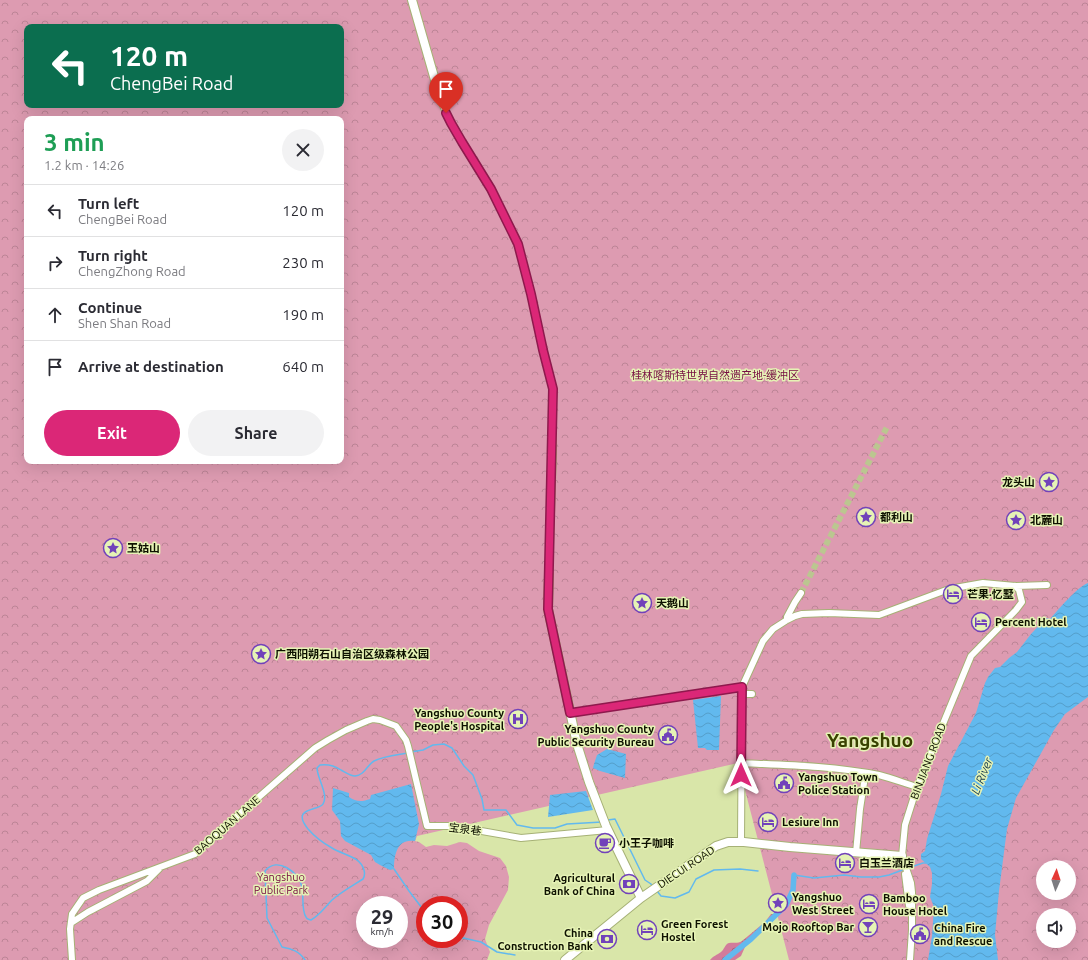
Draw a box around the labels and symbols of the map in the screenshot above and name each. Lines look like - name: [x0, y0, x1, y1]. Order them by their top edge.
- pin: [429, 72, 463, 113]
- park label: 桂林喀斯特世界自然遗产地-缓冲区: [631, 369, 799, 381]
- place icon: 龙头山: [1038, 471, 1060, 493]
- place label: 龙头山: [1002, 476, 1035, 488]
- place icon: 都利山: [855, 506, 877, 528]
- place icon: 北麓山: [1005, 509, 1027, 531]
- place label: 都利山: [880, 511, 913, 523]
- place label: 北麓山: [1030, 514, 1063, 526]
- place icon: 玉姑山: [102, 537, 124, 559]
- place label: 玉姑山: [127, 542, 160, 554]
- hotel icon: 芒果·忆墅: [942, 583, 964, 605]
- place label: 芒果·忆墅: [967, 588, 1014, 600]
- place icon: 天鹅山: [631, 592, 653, 614]
- place label: 天鹅山: [656, 597, 689, 609]
- hotel icon: Percent Hotel: [970, 611, 992, 633]
- place label: Percent Hotel: [995, 616, 1067, 628]
- place icon: 广西阳朔石山自治区级森林公园: [250, 643, 272, 665]
- place label: 广西阳朔石山自治区级森林公园: [275, 648, 429, 660]
- place label: Yangshuo County People's Hospital: [414, 707, 505, 732]
- hospital icon: Yangshuo County People's Hospital: [507, 708, 529, 730]
- street label: BINJIANG ROAD: [908, 721, 948, 801]
- place label: Yangshuo County Public Security Bureau: [537, 723, 654, 748]
- public building icon: Yangshuo County Public Security Bureau: [657, 724, 679, 746]
- district label: Yangshuo: [827, 729, 913, 751]
- position arrow: [720, 754, 762, 796]
- water label: Li River: [968, 755, 995, 796]
- place label: Yangshuo Town Police Station: [798, 771, 878, 796]
- public building icon: Yangshuo Town Police Station: [773, 772, 795, 794]
- street label: BAOQUAN LANE: [192, 793, 262, 857]
- hotel icon: Lesiure Inn: [757, 811, 779, 833]
- place label: Lesiure Inn: [782, 816, 839, 828]
- street label: 宝泉巷: [448, 821, 482, 837]
- cafe icon: 小王子咖啡: [594, 832, 616, 854]
- place label: 小王子咖啡: [619, 837, 674, 849]
- street label: DIECUI ROAD: [655, 843, 717, 891]
- hotel icon: 白玉兰酒店: [834, 852, 856, 874]
- place label: 白玉兰酒店: [859, 857, 914, 869]
- north arrow: [1036, 860, 1076, 900]
- park label: Yangshuo Public Park: [254, 871, 309, 896]
- place label: Agricultural Bank of China: [544, 872, 616, 897]
- bank icon: Agricultural Bank of China: [618, 873, 640, 895]
- place label: Yangshuo West Street: [792, 891, 854, 916]
- place icon: Yangshuo West Street: [767, 892, 789, 914]
- place label: Bamboo House Hotel: [883, 892, 948, 917]
- hotel icon: Bamboo House Hotel: [858, 893, 880, 915]
- speed limit sign: 30: [416, 896, 468, 948]
- bar icon: Mojo Rooftop Bar: [857, 916, 879, 938]
- place label: Green Forest Hostel: [661, 918, 728, 943]
- hotel icon: Green Forest Hostel: [636, 919, 658, 941]
- place label: Mojo Rooftop Bar: [762, 921, 854, 933]
- place label: China Fire and Rescue: [934, 922, 992, 947]
- public building icon: China Fire and Rescue: [909, 923, 931, 945]
- place label: China Construction Bank: [497, 927, 594, 952]
- bank icon: China Construction Bank: [596, 928, 618, 950]

